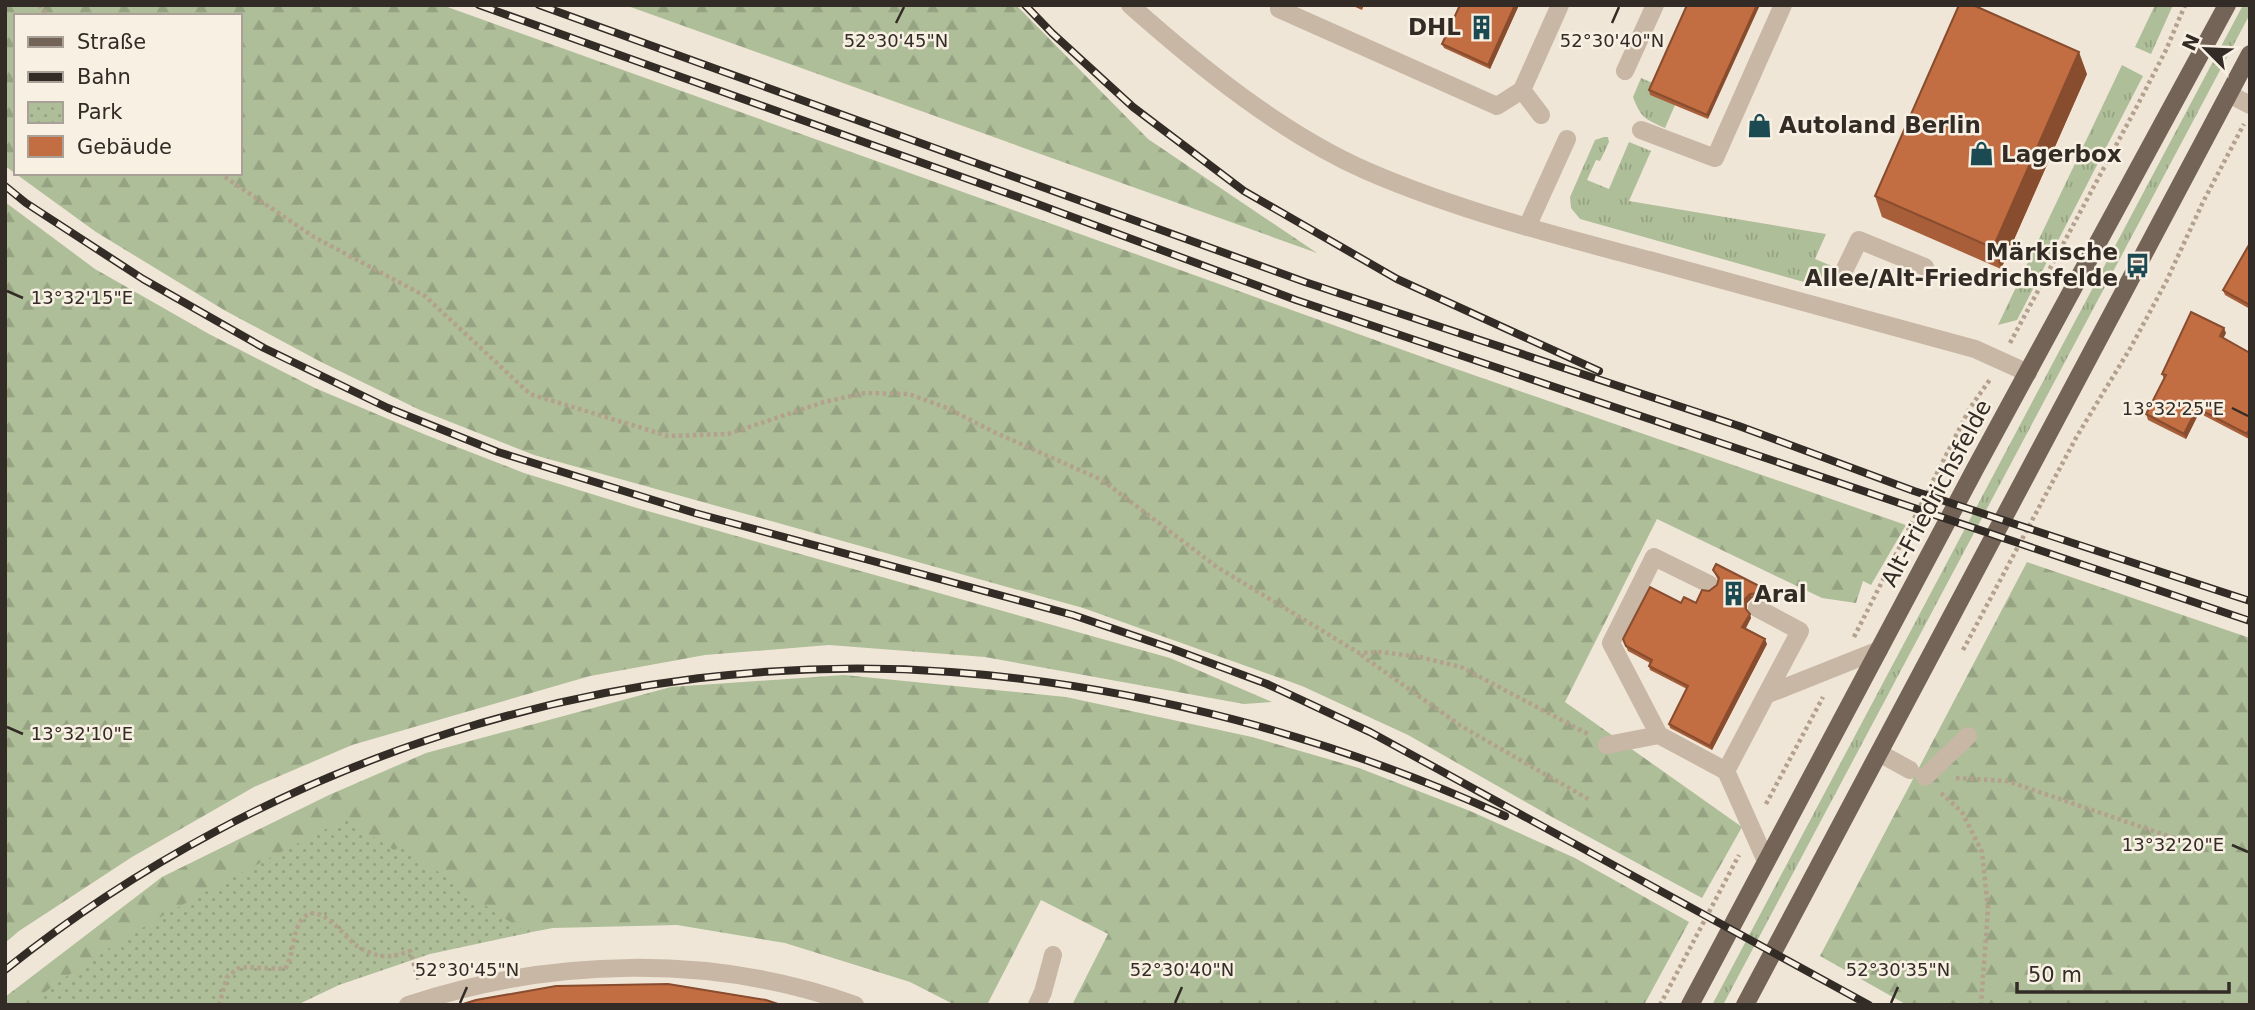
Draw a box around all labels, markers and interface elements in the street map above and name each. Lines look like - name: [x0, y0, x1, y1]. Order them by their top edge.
- building icon: DHL: [1467, 13, 1495, 41]
- legend: [14, 14, 242, 175]
- place label: DHL: [1408, 14, 1461, 40]
- north arrow: [2171, 14, 2241, 84]
- text: Straße: [77, 30, 146, 54]
- text: 52°30'45"N: [844, 30, 948, 51]
- text: 52°30'40"N: [1560, 30, 1664, 51]
- text: N: [2177, 30, 2204, 54]
- text: Bahn: [77, 65, 131, 89]
- text: Park: [77, 100, 123, 124]
- shop icon: Autoland Berlin: [1745, 111, 1773, 139]
- place label: Autoland Berlin: [1779, 112, 1981, 138]
- text: Gebäude: [77, 135, 172, 159]
- shop icon: Lagerbox: [1967, 140, 1995, 168]
- place label: Lagerbox: [2001, 141, 2122, 167]
- place label: Märkische Allee/Alt-Friedrichsfelde: [1805, 239, 2118, 291]
- bus stop icon: Märkische Allee/Alt-Friedrichsfelde: [2124, 251, 2152, 279]
- text: 13°32'15"E: [31, 287, 133, 308]
- street label: Alt-Friedrichsfelde: [1876, 395, 1996, 591]
- text: 13°32'25"E: [2122, 398, 2224, 419]
- building icon: Aral: [1720, 580, 1748, 608]
- place label: Aral: [1754, 581, 1807, 607]
- text: 13°32'10"E: [31, 723, 133, 744]
- text: 13°32'20"E: [2122, 834, 2224, 855]
- scale bar: [2017, 950, 2229, 994]
- text: 52°30'45"N: [415, 959, 519, 980]
- text: 52°30'40"N: [1130, 959, 1234, 980]
- text: 52°30'35"N: [1846, 959, 1950, 980]
- text: 50 m: [2028, 963, 2082, 987]

